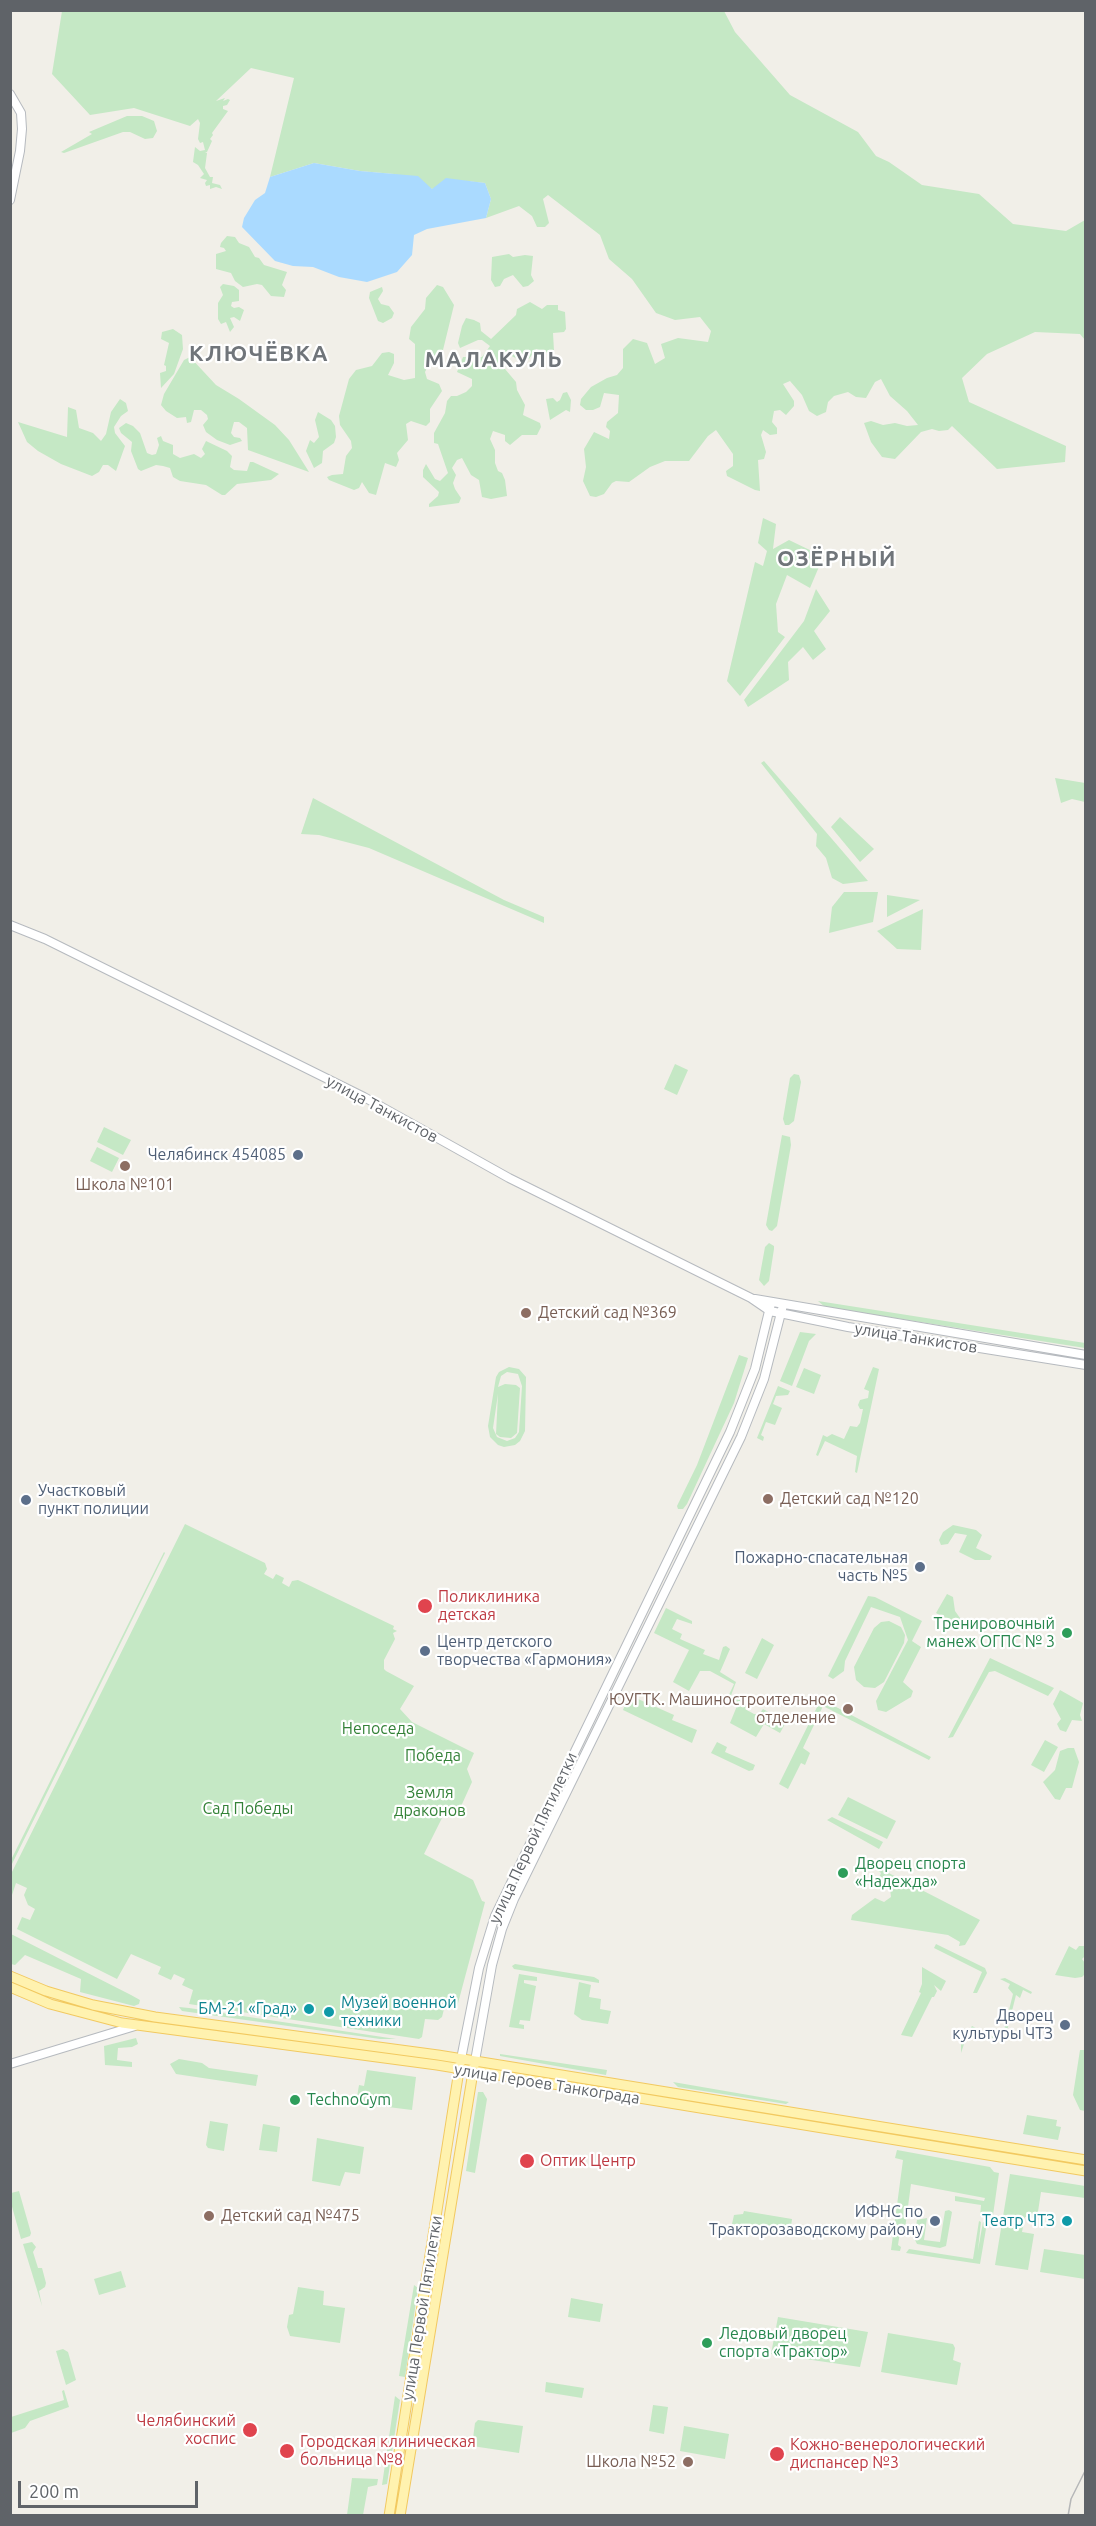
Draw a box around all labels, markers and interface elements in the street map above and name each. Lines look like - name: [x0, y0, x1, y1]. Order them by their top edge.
- district label: КЛЮЧЁВКА: [189, 341, 329, 367]
- district label: МАЛАКУЛЬ: [425, 347, 563, 373]
- district label: ОЗЁРНЫЙ: [777, 546, 897, 572]
- street label: улица Танкистов: [323, 1071, 441, 1147]
- place label: Челябинск 454085: [148, 1145, 286, 1165]
- marker: Челябинск 454085: [291, 1148, 305, 1162]
- marker: Школа №101: [118, 1159, 132, 1173]
- place label: Школа №101: [76, 1175, 174, 1195]
- place label: Детский сад №369: [538, 1303, 677, 1323]
- marker: Детский сад №369: [519, 1306, 533, 1320]
- street label: улица Танкистов: [853, 1319, 979, 1357]
- place label: Участковый пункт полиции: [38, 1481, 149, 1519]
- place label: Детский сад №120: [780, 1489, 919, 1509]
- marker: Детский сад №120: [761, 1492, 775, 1506]
- marker: Участковый пункт полиции: [19, 1493, 33, 1507]
- place label: Пожарно-спасательная часть №5: [734, 1548, 908, 1586]
- marker: Пожарно-спасательная часть №5: [913, 1560, 927, 1574]
- place label: Поликлиника детская: [438, 1587, 540, 1625]
- marker: Поликлиника детская: [416, 1597, 434, 1615]
- place label: Тренировочный манеж ОГПС № 3: [926, 1614, 1055, 1652]
- marker: Тренировочный манеж ОГПС № 3: [1060, 1626, 1074, 1640]
- place label: Центр детского творчества «Гармония»: [437, 1632, 612, 1670]
- marker: Центр детского творчества «Гармония»: [418, 1644, 432, 1658]
- place label: ЮУГТК. Машиностроительное отделение: [609, 1690, 836, 1728]
- marker: ЮУГТК. Машиностроительное отделение: [841, 1702, 855, 1716]
- park label: Непоседа: [342, 1719, 414, 1739]
- park label: Победа: [405, 1746, 461, 1766]
- street label: улица Первой Пятилетки: [485, 1749, 581, 1927]
- park label: Земля драконов: [394, 1783, 466, 1821]
- park label: Сад Победы: [203, 1799, 293, 1819]
- place label: Дворец спорта «Надежда»: [855, 1854, 966, 1892]
- marker: Дворец спорта «Надежда»: [836, 1866, 850, 1880]
- place label: Музей военной техники: [341, 1993, 457, 2031]
- place label: БМ-21 «Град»: [198, 1999, 297, 2019]
- marker: БМ-21 «Град»: [302, 2002, 316, 2016]
- marker: Музей военной техники: [322, 2005, 336, 2019]
- place label: Дворец культуры ЧТЗ: [952, 2006, 1053, 2044]
- marker: Дворец культуры ЧТЗ: [1058, 2018, 1072, 2032]
- street label: улица Героев Танкограда: [453, 2060, 641, 2108]
- place label: TechnoGym: [307, 2090, 391, 2110]
- marker: TechnoGym: [288, 2093, 302, 2107]
- place label: Оптик Центр: [540, 2151, 636, 2171]
- marker: Оптик Центр: [518, 2152, 536, 2170]
- place label: ИФНС по Тракторозаводскому району: [709, 2202, 923, 2240]
- place label: Детский сад №475: [221, 2206, 360, 2226]
- marker: Детский сад №475: [202, 2209, 216, 2223]
- place label: Театр ЧТЗ: [982, 2211, 1055, 2231]
- street label: улица Первой Пятилетки: [398, 2214, 446, 2402]
- marker: ИФНС по Тракторозаводскому району: [928, 2214, 942, 2228]
- marker: Театр ЧТЗ: [1060, 2214, 1074, 2228]
- place label: Ледовый дворец спорта «Трактор»: [719, 2324, 847, 2362]
- marker: Ледовый дворец спорта «Трактор»: [700, 2336, 714, 2350]
- place label: Челябинский хоспис: [137, 2411, 236, 2449]
- marker: Челябинский хоспис: [241, 2421, 259, 2439]
- place label: Городская клиническая больница №8: [300, 2432, 476, 2470]
- place label: Кожно-венерологический диспансер №3: [790, 2435, 985, 2473]
- marker: Городская клиническая больница №8: [278, 2442, 296, 2460]
- marker: Кожно-венерологический диспансер №3: [768, 2445, 786, 2463]
- place label: Школа №52: [586, 2452, 676, 2472]
- marker: Школа №52: [681, 2455, 695, 2469]
- scale bar: [21, 2469, 201, 2507]
- text: 200 m: [29, 2481, 79, 2501]

